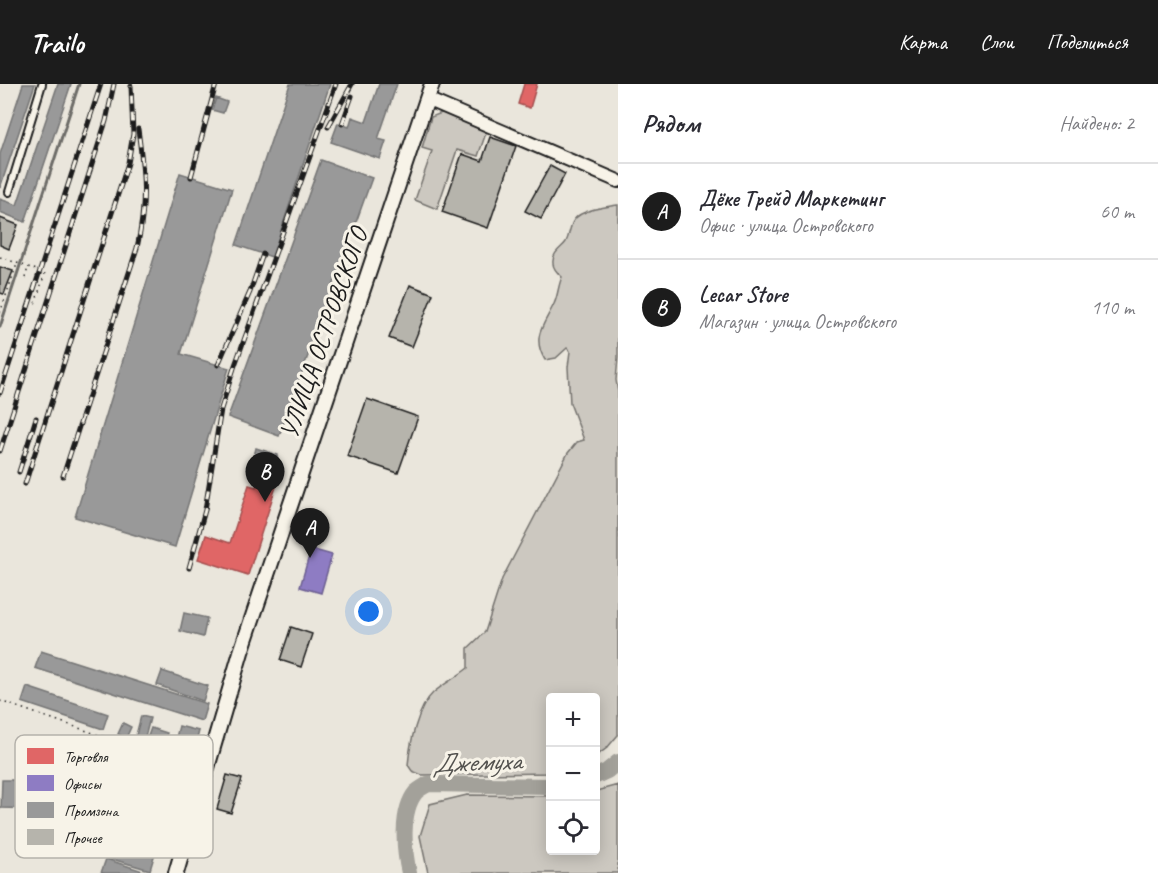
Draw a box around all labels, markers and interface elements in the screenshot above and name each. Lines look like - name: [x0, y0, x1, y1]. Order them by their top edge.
- text: Trailo: [30, 25, 84, 60]
- text: Карта: [899, 29, 947, 55]
- text: Слои: [980, 29, 1014, 55]
- text: Поделиться: [1047, 29, 1128, 55]
- text: Рядом: [642, 107, 700, 140]
- text: Найдено: 2: [1059, 111, 1134, 136]
- text: Дёке Трейд Маркетинг: [699, 185, 883, 213]
- text: A: [656, 199, 667, 224]
- text: 60 m: [1100, 199, 1134, 224]
- text: Офис · улица Островского: [699, 213, 873, 238]
- street label: УЛИЦА ОСТРОВСКОГО: [272, 221, 376, 443]
- text: Lecar Store: [699, 281, 787, 309]
- text: B: [656, 295, 667, 320]
- text: 110 m: [1091, 295, 1134, 320]
- text: Магазин · улица Островского: [699, 309, 896, 334]
- pin: B: [246, 452, 284, 502]
- pin: A: [290, 508, 330, 558]
- your location: [354, 597, 383, 626]
- map controls: [546, 693, 600, 855]
- button: +: [546, 693, 600, 747]
- legend: [15, 735, 213, 858]
- water label: Джемуха: [431, 743, 524, 781]
- text: Торговля: [64, 747, 109, 767]
- button: −: [546, 747, 600, 801]
- text: Офисы: [64, 774, 102, 794]
- text: Промзона: [64, 801, 119, 821]
- button: locate: [546, 801, 600, 855]
- text: Прочее: [64, 828, 103, 848]

